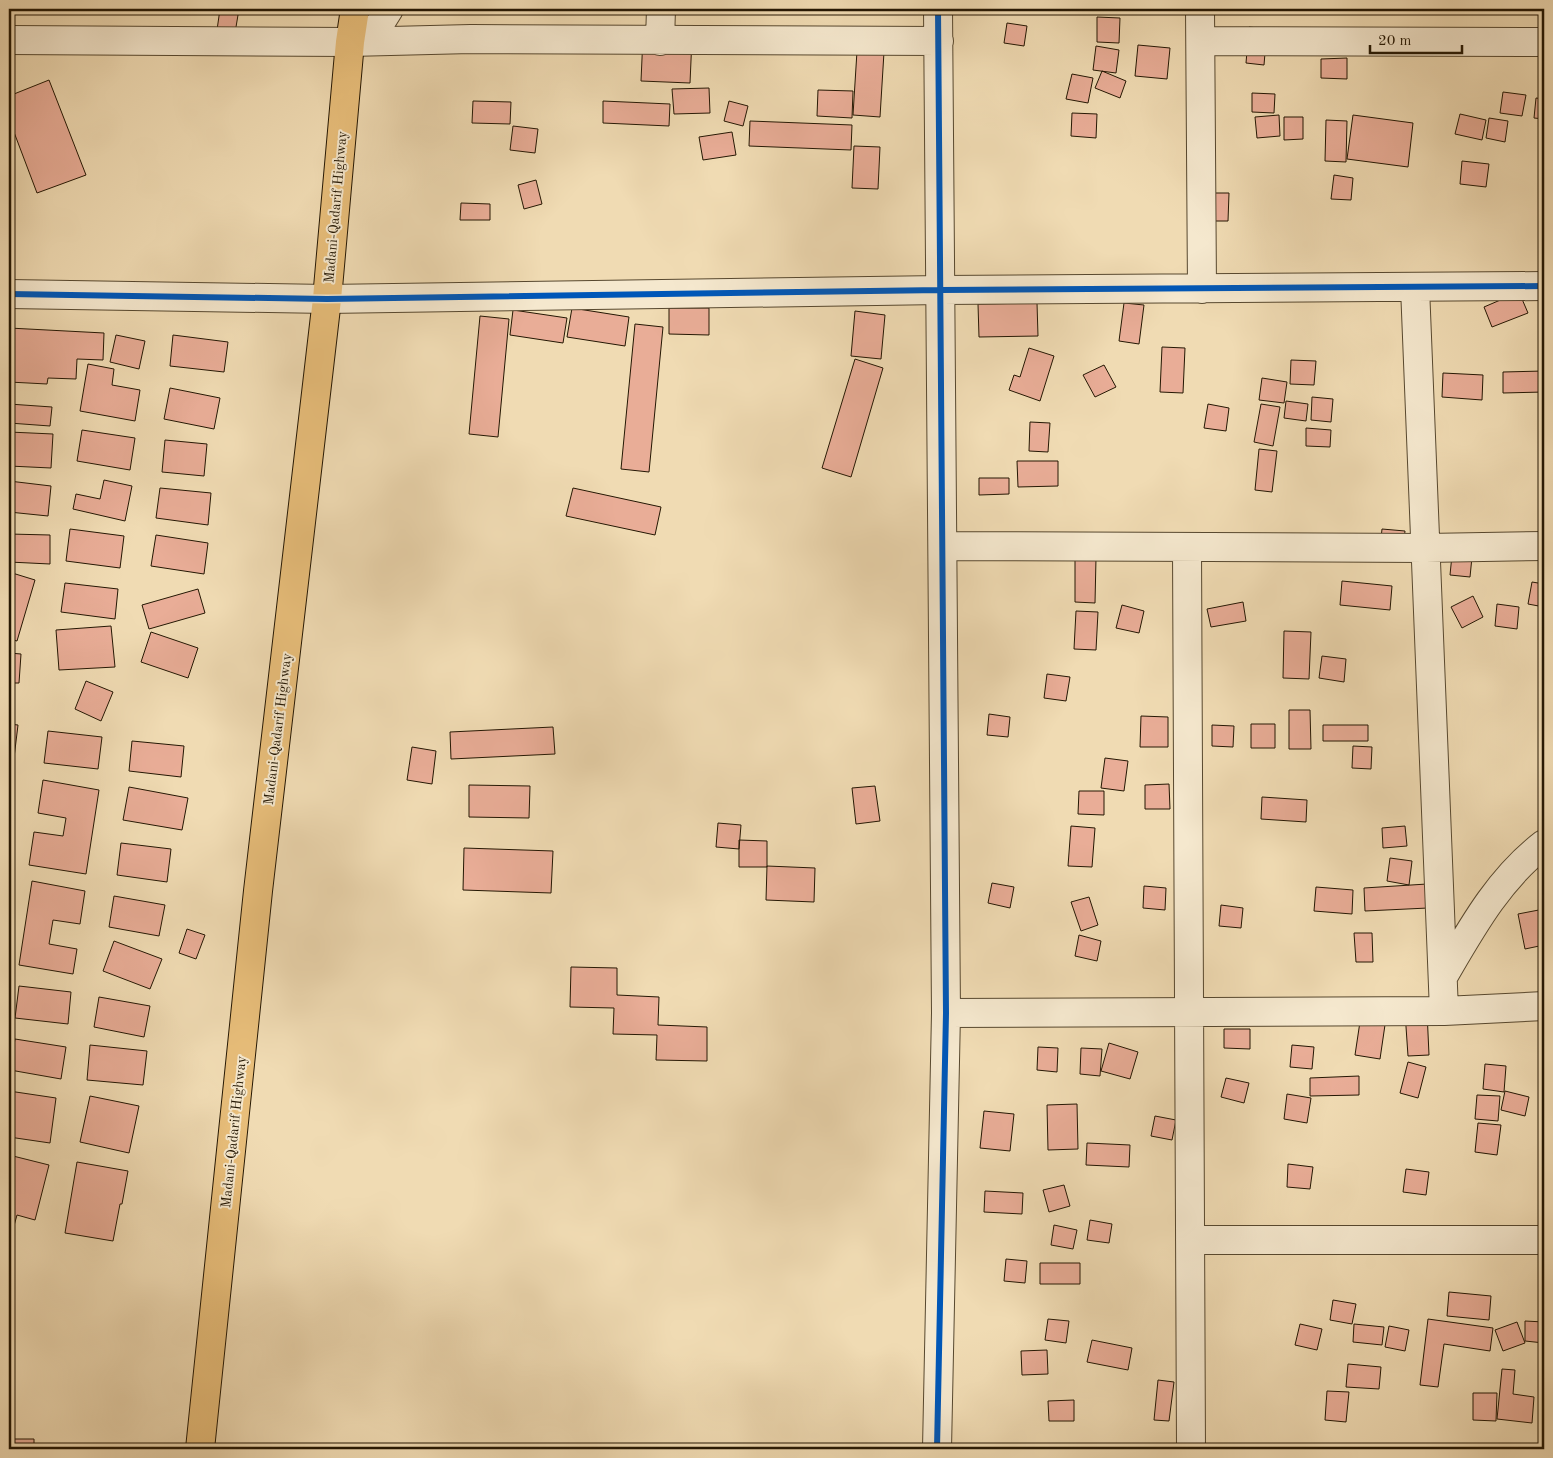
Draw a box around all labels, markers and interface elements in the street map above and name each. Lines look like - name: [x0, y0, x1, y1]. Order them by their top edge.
- scale bar: [1370, 22, 1463, 54]
- text: 20 m: [1378, 34, 1412, 49]
- street label: Madani-Qadarif Highway: [322, 130, 350, 284]
- street label: Madani-Qadarif Highway: [262, 652, 294, 806]
- street label: Madani-Qadarif Highway: [219, 1055, 249, 1209]

